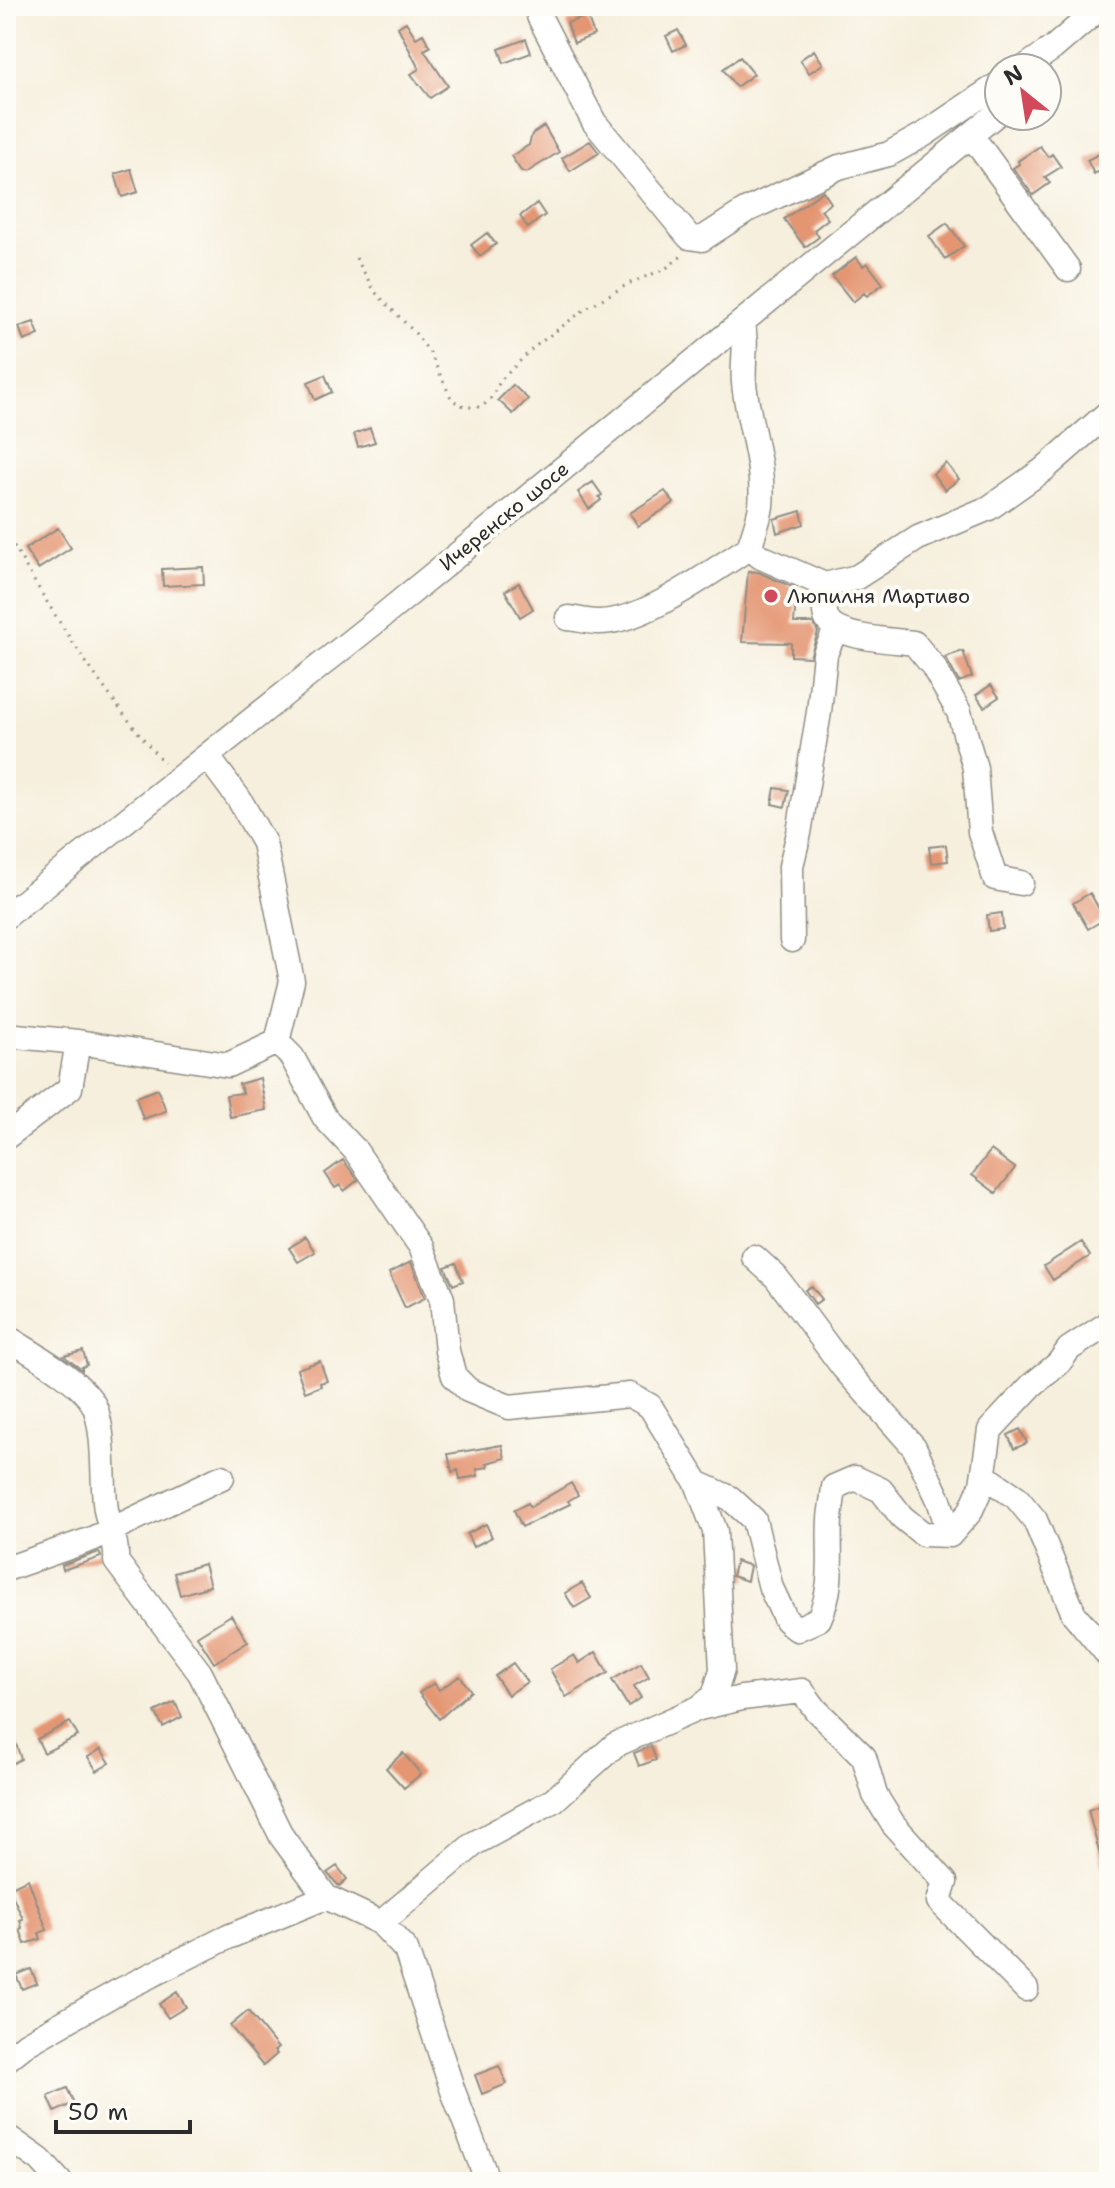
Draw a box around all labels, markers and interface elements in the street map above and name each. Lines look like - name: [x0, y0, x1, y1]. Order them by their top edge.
- north arrow: [983, 52, 1063, 132]
- text: N: [998, 58, 1028, 92]
- street label: Ичеренско шосе: [434, 456, 574, 576]
- place label: Люпилня Мартиво: [787, 583, 970, 609]
- marker: Люпилня Мартиво: [762, 587, 780, 605]
- scale bar: [56, 2084, 190, 2134]
- text: 50 m: [68, 2096, 128, 2128]

